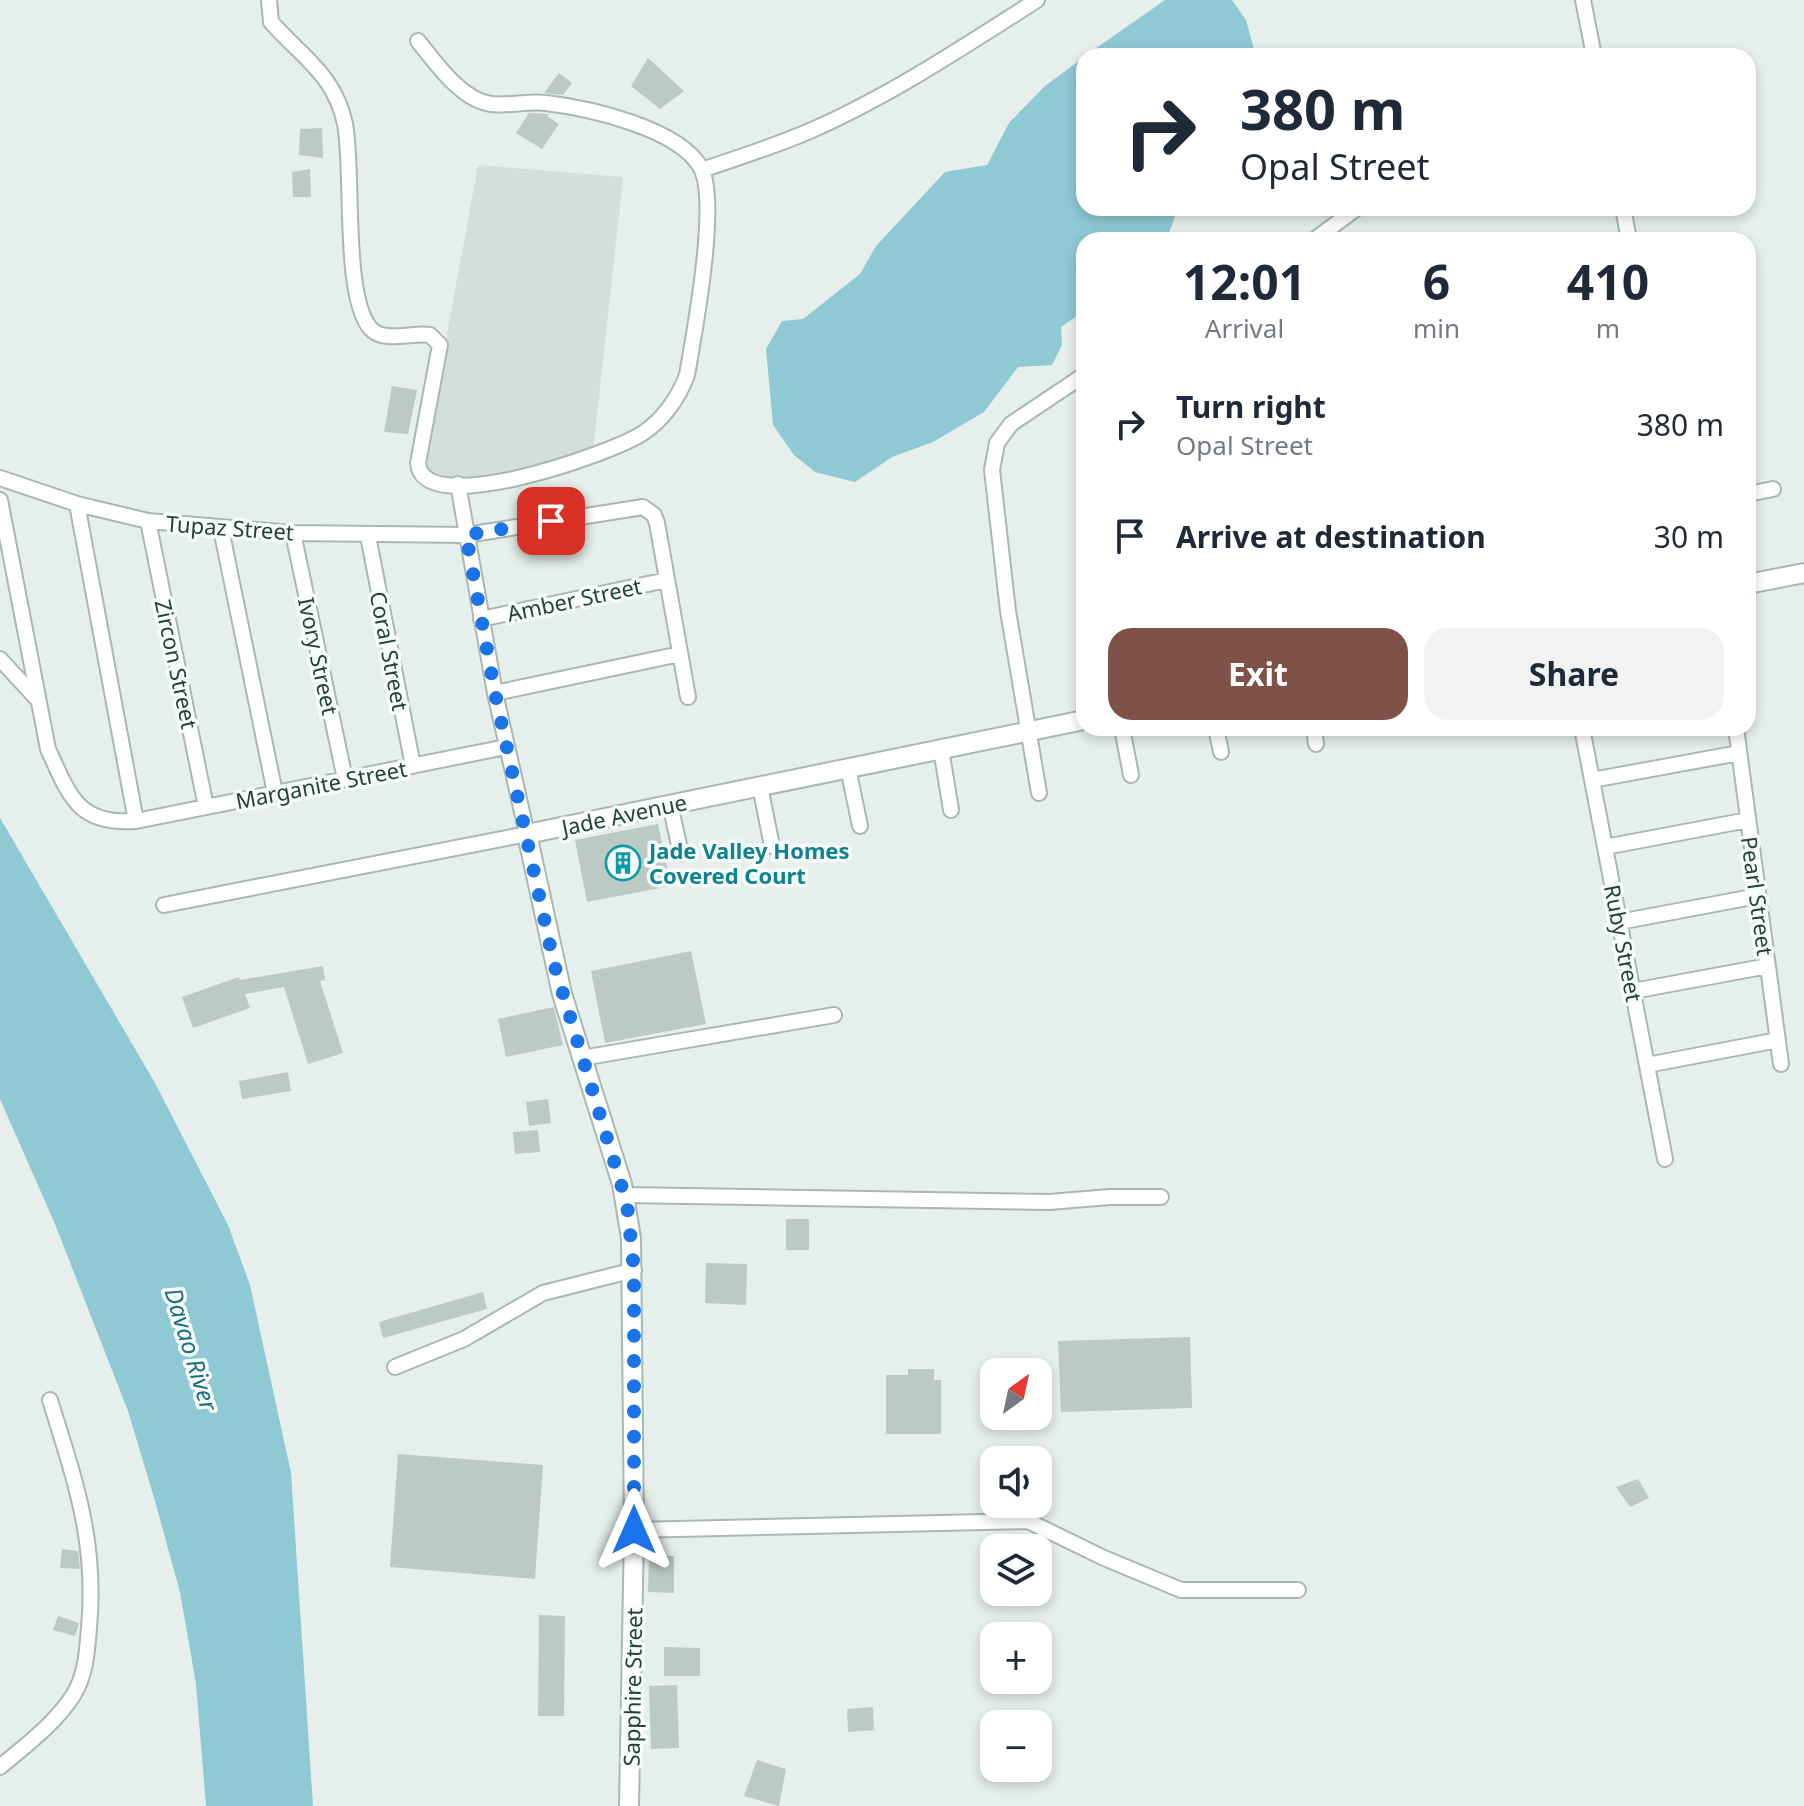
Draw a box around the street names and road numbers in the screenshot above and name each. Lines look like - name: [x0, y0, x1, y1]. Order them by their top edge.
- street label: Tupaz Street: [165, 508, 295, 546]
- street label: Amber Street: [504, 570, 644, 628]
- street label: Coral Street: [364, 589, 416, 713]
- street label: Ivory Street: [292, 594, 346, 718]
- street label: Zircon Street: [149, 597, 205, 731]
- street label: Marganite Street: [233, 753, 409, 815]
- street label: Jade Avenue: [557, 786, 689, 842]
- street label: Pearl Street: [1735, 835, 1781, 958]
- street label: Ruby Street: [1598, 882, 1650, 1004]
- street label: Sapphire Street: [616, 1607, 648, 1767]

